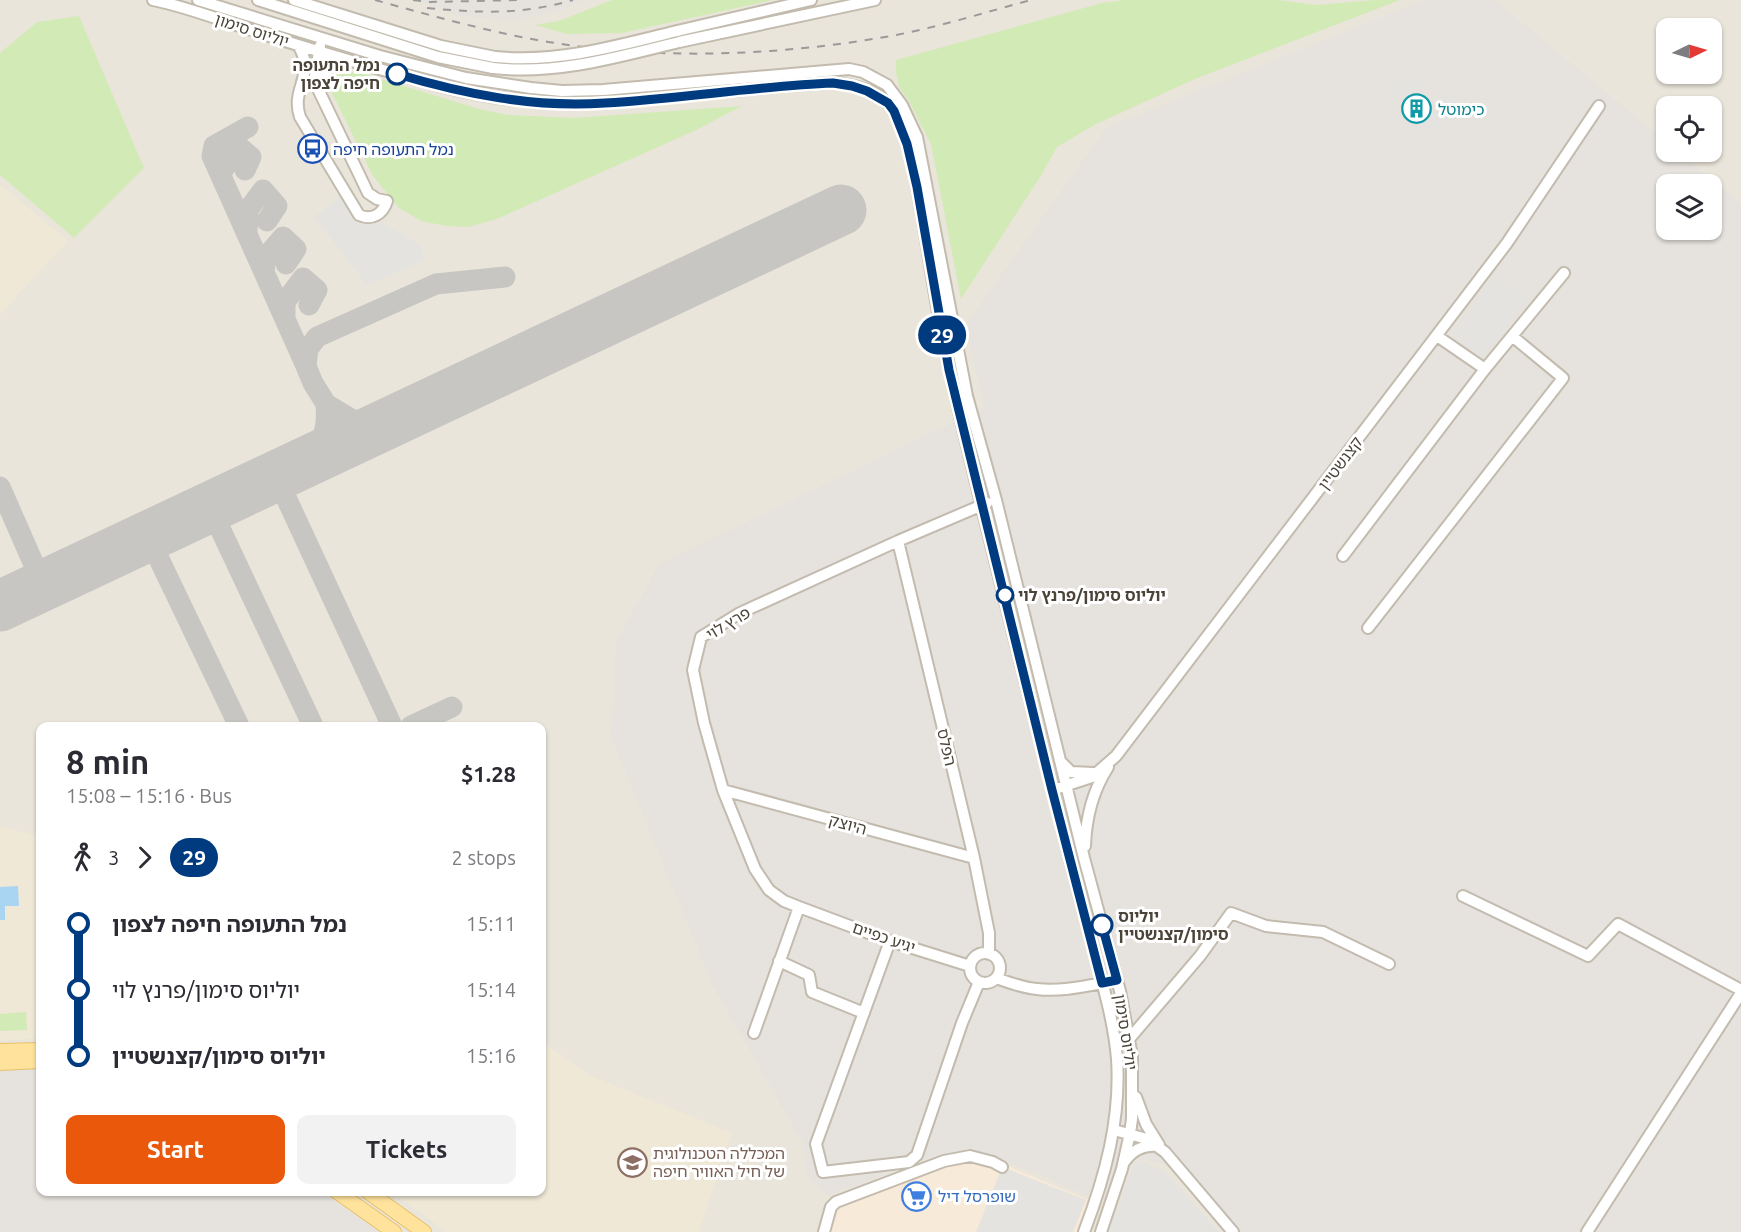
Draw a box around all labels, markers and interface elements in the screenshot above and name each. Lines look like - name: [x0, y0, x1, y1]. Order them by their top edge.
- street label: יוליוס סימון: [213, 10, 291, 50]
- north arrow: [1656, 18, 1722, 84]
- map controls: [1656, 18, 1722, 240]
- place label: נמל התעופה חיפה לצפון: [292, 56, 380, 92]
- marker: נמל התעופה חיפה לצפון: [386, 63, 408, 85]
- building icon: כימוטל: [1401, 93, 1433, 125]
- button: locate: [1656, 96, 1722, 162]
- place label: כימוטל: [1438, 100, 1484, 118]
- bus stop icon: נמל התעופה חיפה: [296, 133, 328, 165]
- place label: נמל התעופה חיפה: [333, 140, 454, 158]
- button: layers: [1656, 174, 1722, 240]
- line badge: 29: [915, 316, 969, 354]
- text: 29: [930, 323, 954, 347]
- street label: קצנשטיין: [1314, 433, 1366, 493]
- marker: יוליוס סימון/פרנץ לוי: [996, 586, 1014, 604]
- place label: יוליוס סימון/פרנץ לוי: [1018, 586, 1166, 604]
- street label: פרץ לוי: [703, 603, 753, 643]
- street label: הפלס: [934, 727, 960, 767]
- text: 8 min: [66, 743, 149, 780]
- text: $1.28: [461, 761, 516, 786]
- text: 15:08 – 15:16 · Bus: [66, 784, 232, 807]
- street label: היוצק: [827, 810, 869, 838]
- icon: walk: [66, 841, 99, 874]
- icon: forward: [128, 841, 161, 874]
- text: 29: [182, 845, 206, 869]
- text: 3: [108, 846, 119, 869]
- text: 2 stops: [452, 846, 516, 869]
- place label: יוליוס סימון/קצנשטיין: [1118, 907, 1229, 943]
- text: נמל התעופה חיפה לצפון: [112, 911, 347, 936]
- text: 15:11: [466, 912, 516, 935]
- marker: יוליוס סימון/קצנשטיין: [1091, 914, 1113, 936]
- street label: יגיע כפיים: [850, 918, 918, 956]
- text: יוליוס סימון/פרנץ לוי: [112, 977, 300, 1002]
- text: 15:14: [466, 978, 516, 1001]
- street label: יוליוס סימון: [1111, 993, 1141, 1071]
- text: יוליוס סימון/קצנשטיין: [112, 1043, 326, 1068]
- text: 15:16: [466, 1044, 516, 1067]
- button: Start: [66, 1115, 285, 1184]
- button: Tickets: [297, 1115, 516, 1184]
- place label: המכללה הטכנולוגית של חיל האוויר חיפה: [653, 1144, 785, 1180]
- school or university icon: המכללה הטכנולוגית של חיל האוויר חיפה: [616, 1146, 648, 1178]
- supermarket icon: שופרסל דיל: [901, 1180, 933, 1212]
- place label: שופרסל דיל: [938, 1187, 1016, 1205]

